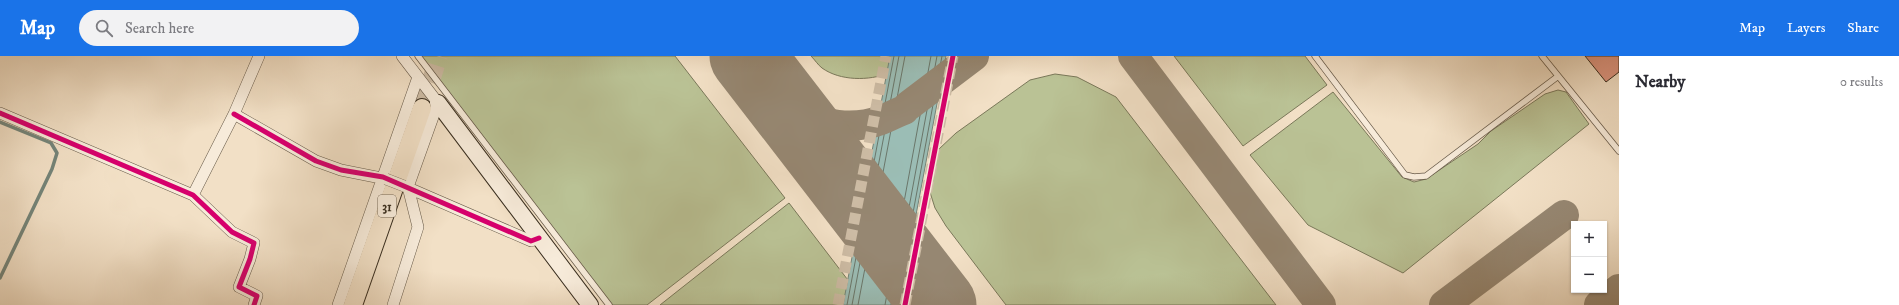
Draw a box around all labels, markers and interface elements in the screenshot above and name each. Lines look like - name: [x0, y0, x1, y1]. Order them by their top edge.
- search box: [79, 10, 359, 46]
- text: Map: [20, 17, 55, 40]
- icon: search: [93, 17, 115, 39]
- text: Search here: [125, 19, 194, 38]
- text: Map: [1739, 19, 1765, 37]
- text: Layers: [1787, 19, 1825, 37]
- text: Share: [1847, 19, 1879, 37]
- text: Nearby: [1635, 71, 1685, 93]
- text: 0 results: [1840, 74, 1883, 90]
- road number: 31: [378, 195, 396, 217]
- map controls: [1571, 221, 1607, 293]
- button: +: [1571, 221, 1607, 257]
- button: −: [1571, 257, 1607, 293]

